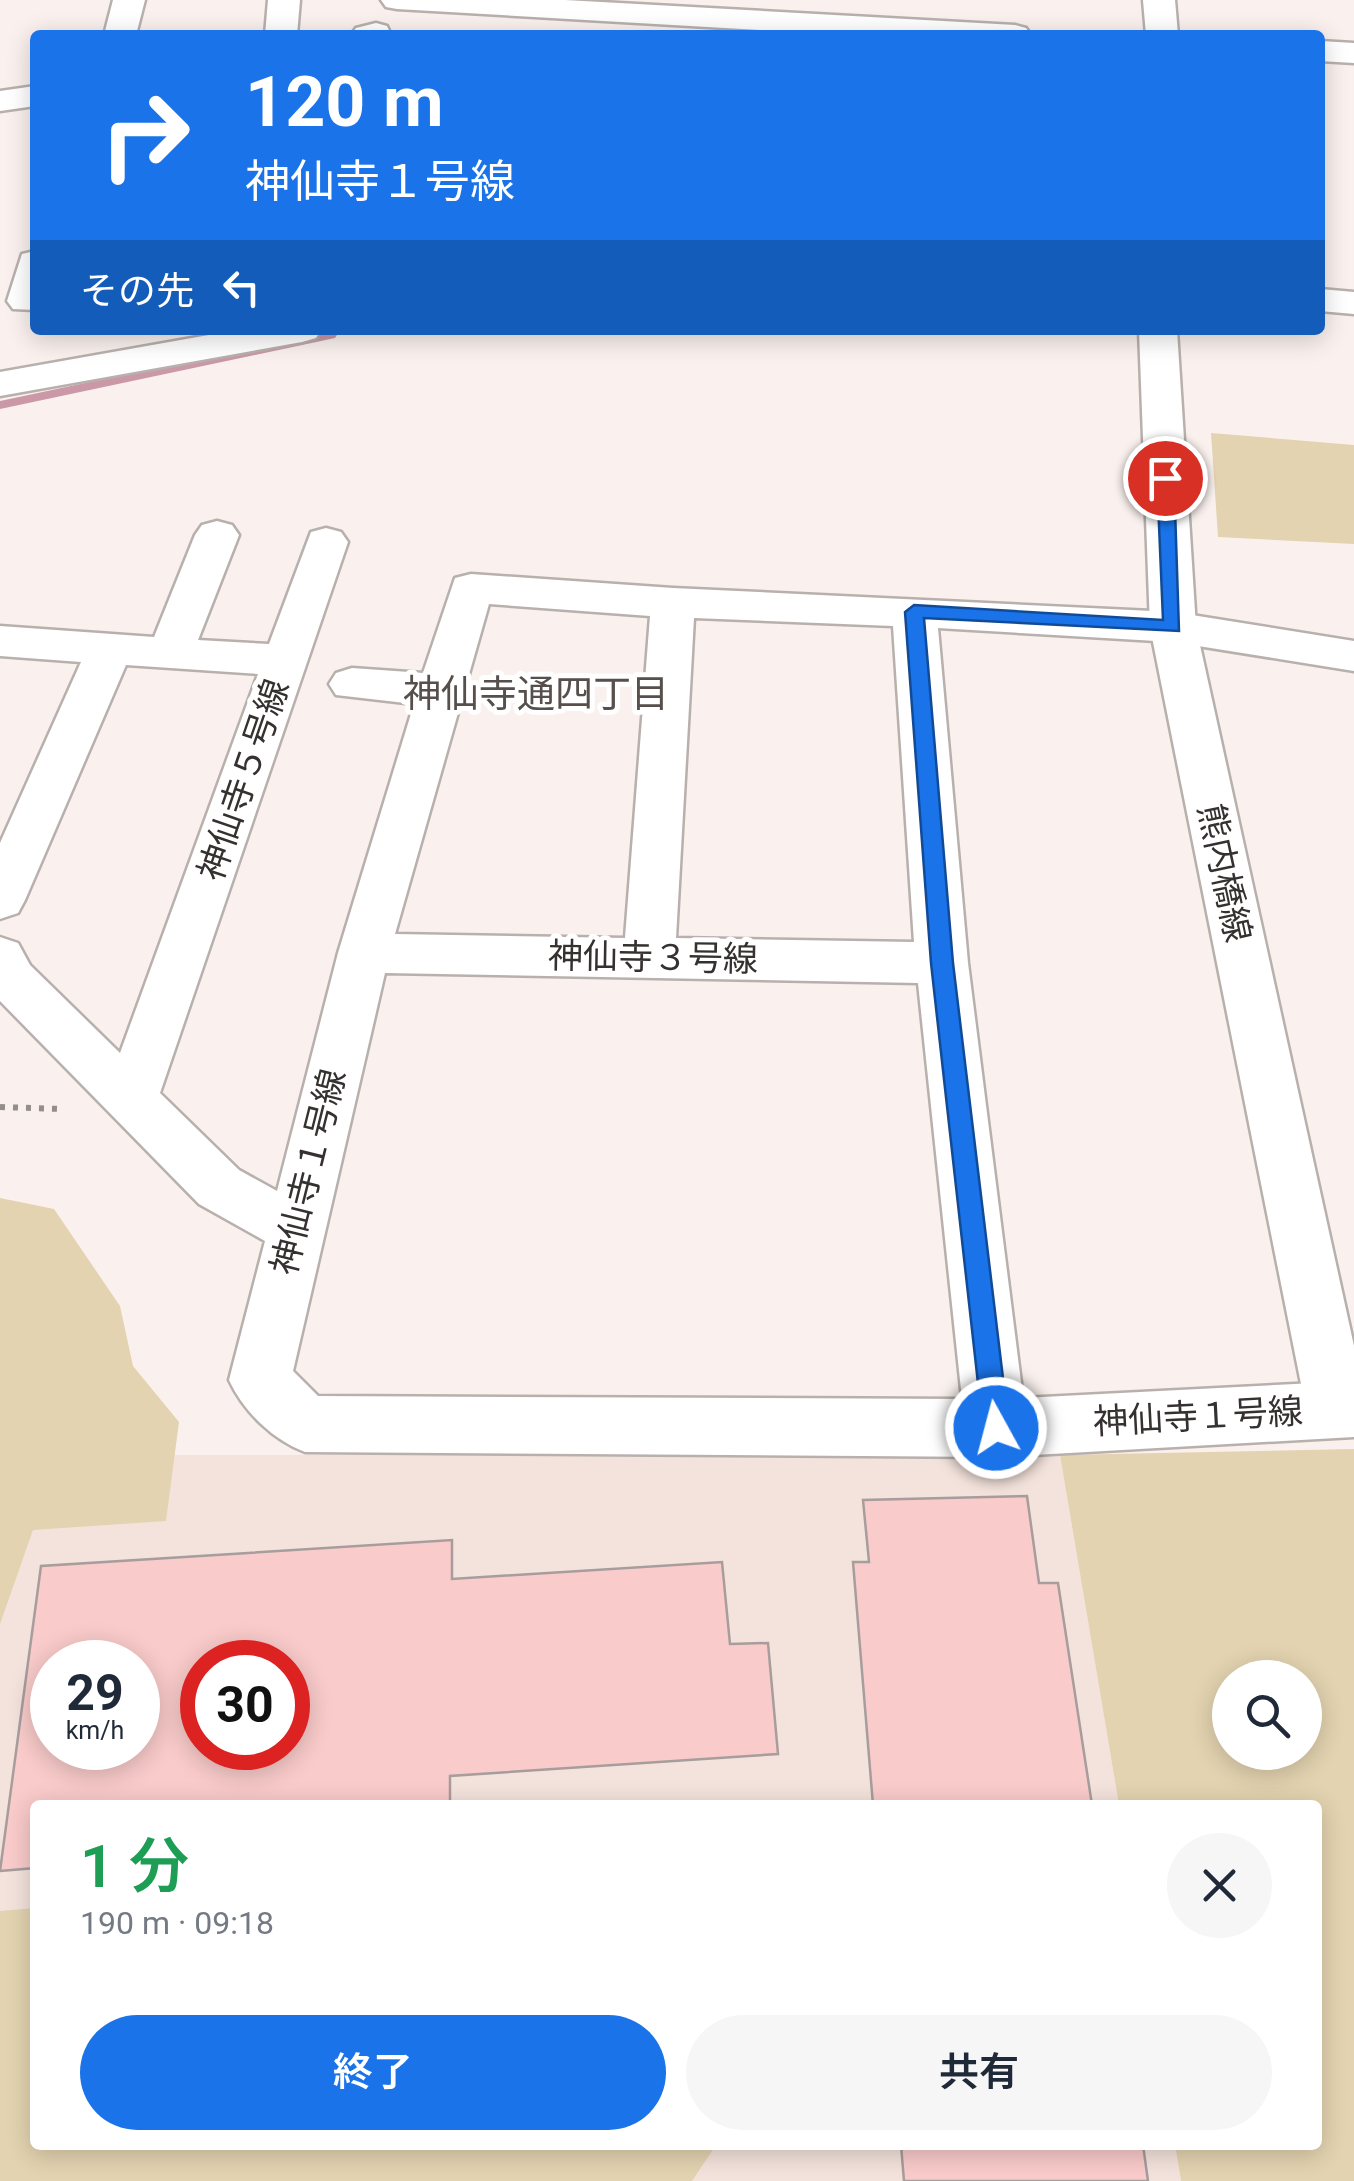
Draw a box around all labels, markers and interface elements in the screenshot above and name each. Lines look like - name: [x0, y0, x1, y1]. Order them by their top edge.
- text: 120 m: [245, 61, 444, 143]
- icon: right: [80, 70, 210, 200]
- text: 神仙寺１号線: [245, 155, 515, 208]
- icon: left: [214, 260, 269, 315]
- text: その先: [80, 269, 194, 313]
- pin: [1123, 436, 1208, 521]
- icon: arrive: [1138, 451, 1193, 506]
- district label: 神仙寺通四丁目: [403, 672, 669, 716]
- street label: 神仙寺５号線: [190, 674, 298, 886]
- street label: 熊内橋線: [1189, 800, 1259, 946]
- street label: 神仙寺３号線: [548, 936, 758, 980]
- street label: 神仙寺１号線: [264, 1065, 354, 1279]
- position arrow: [944, 1376, 1048, 1480]
- street label: 神仙寺１号線: [1092, 1391, 1304, 1443]
- speed limit sign: 30: [180, 1640, 310, 1770]
- map controls: [1212, 1660, 1322, 1770]
- button: search: [1212, 1660, 1322, 1770]
- text: 29: [66, 1664, 124, 1722]
- text: km/h: [66, 1716, 124, 1745]
- text: 1 分: [80, 1831, 189, 1902]
- button: close: [1167, 1833, 1272, 1938]
- text: 190 m · 09:18: [80, 1904, 274, 1942]
- button: 終了: [80, 2015, 666, 2130]
- button: 共有: [686, 2015, 1272, 2130]

